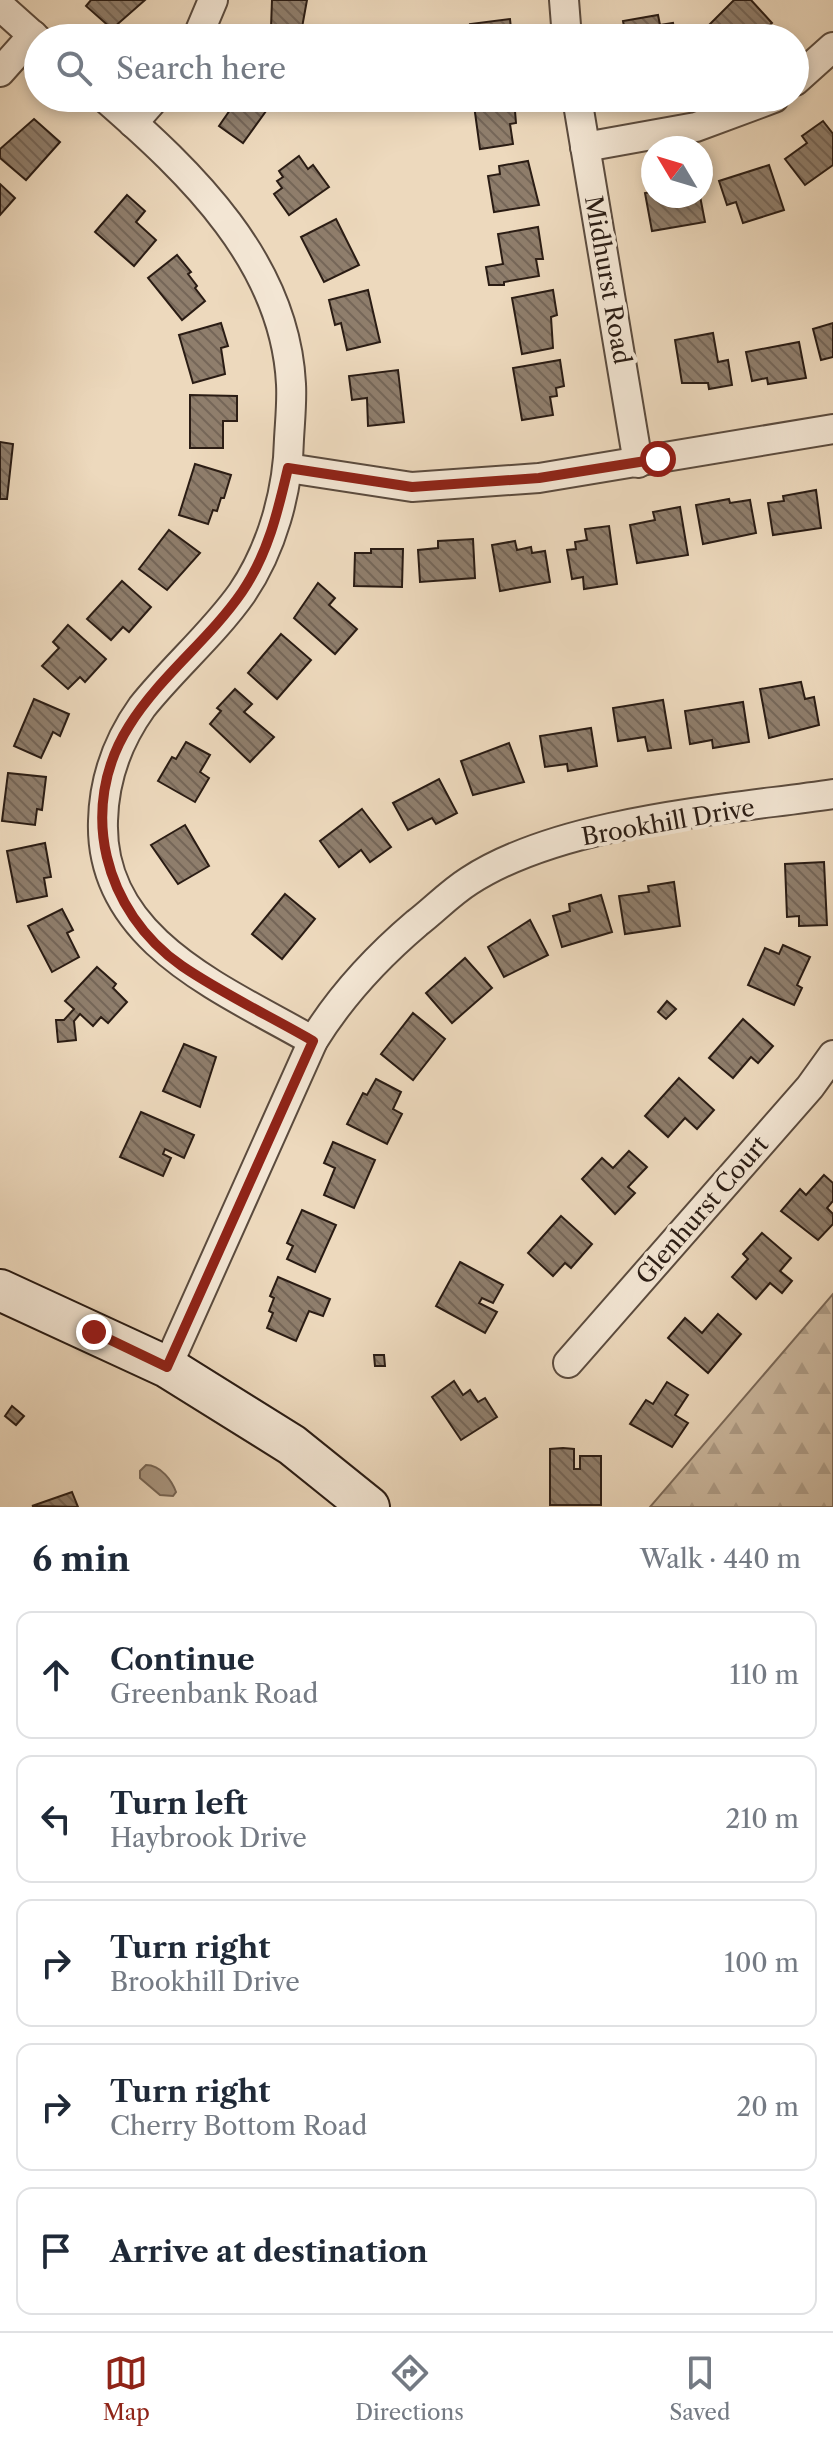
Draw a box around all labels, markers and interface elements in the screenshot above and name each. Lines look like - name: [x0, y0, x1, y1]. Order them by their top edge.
- search box: [24, 24, 809, 112]
- icon: search: [52, 46, 96, 90]
- text: Search here: [116, 50, 286, 87]
- north arrow: [641, 136, 713, 208]
- street label: Midhurst Road: [579, 193, 637, 367]
- route start: [640, 441, 676, 477]
- street label: Brookhill Drive: [579, 793, 757, 851]
- street label: Glenhurst Court: [630, 1130, 774, 1290]
- route end: [76, 1314, 112, 1350]
- text: 6 min: [32, 1538, 130, 1580]
- text: Walk · 440 m: [640, 1543, 801, 1575]
- text: Continue: [110, 1641, 255, 1678]
- icon: ahead: [34, 1653, 78, 1697]
- text: 110 m: [730, 1659, 799, 1691]
- text: Greenbank Road: [110, 1678, 318, 1710]
- text: Turn left: [110, 1785, 247, 1822]
- icon: left: [34, 1797, 78, 1841]
- text: 210 m: [726, 1803, 799, 1835]
- text: Haybrook Drive: [110, 1822, 307, 1854]
- text: Turn right: [110, 1929, 270, 1966]
- icon: right: [34, 1941, 78, 1985]
- text: 100 m: [724, 1947, 799, 1979]
- text: Brookhill Drive: [110, 1966, 300, 1998]
- text: Turn right: [110, 2073, 270, 2110]
- icon: right: [34, 2085, 78, 2129]
- text: 20 m: [736, 2091, 799, 2123]
- text: Cherry Bottom Road: [110, 2110, 367, 2142]
- icon: arrive: [34, 2229, 78, 2273]
- text: Arrive at destination: [110, 2233, 428, 2270]
- tab: Map: [103, 2351, 150, 2426]
- tab: Directions: [355, 2351, 464, 2426]
- tab: Saved: [669, 2351, 730, 2426]

